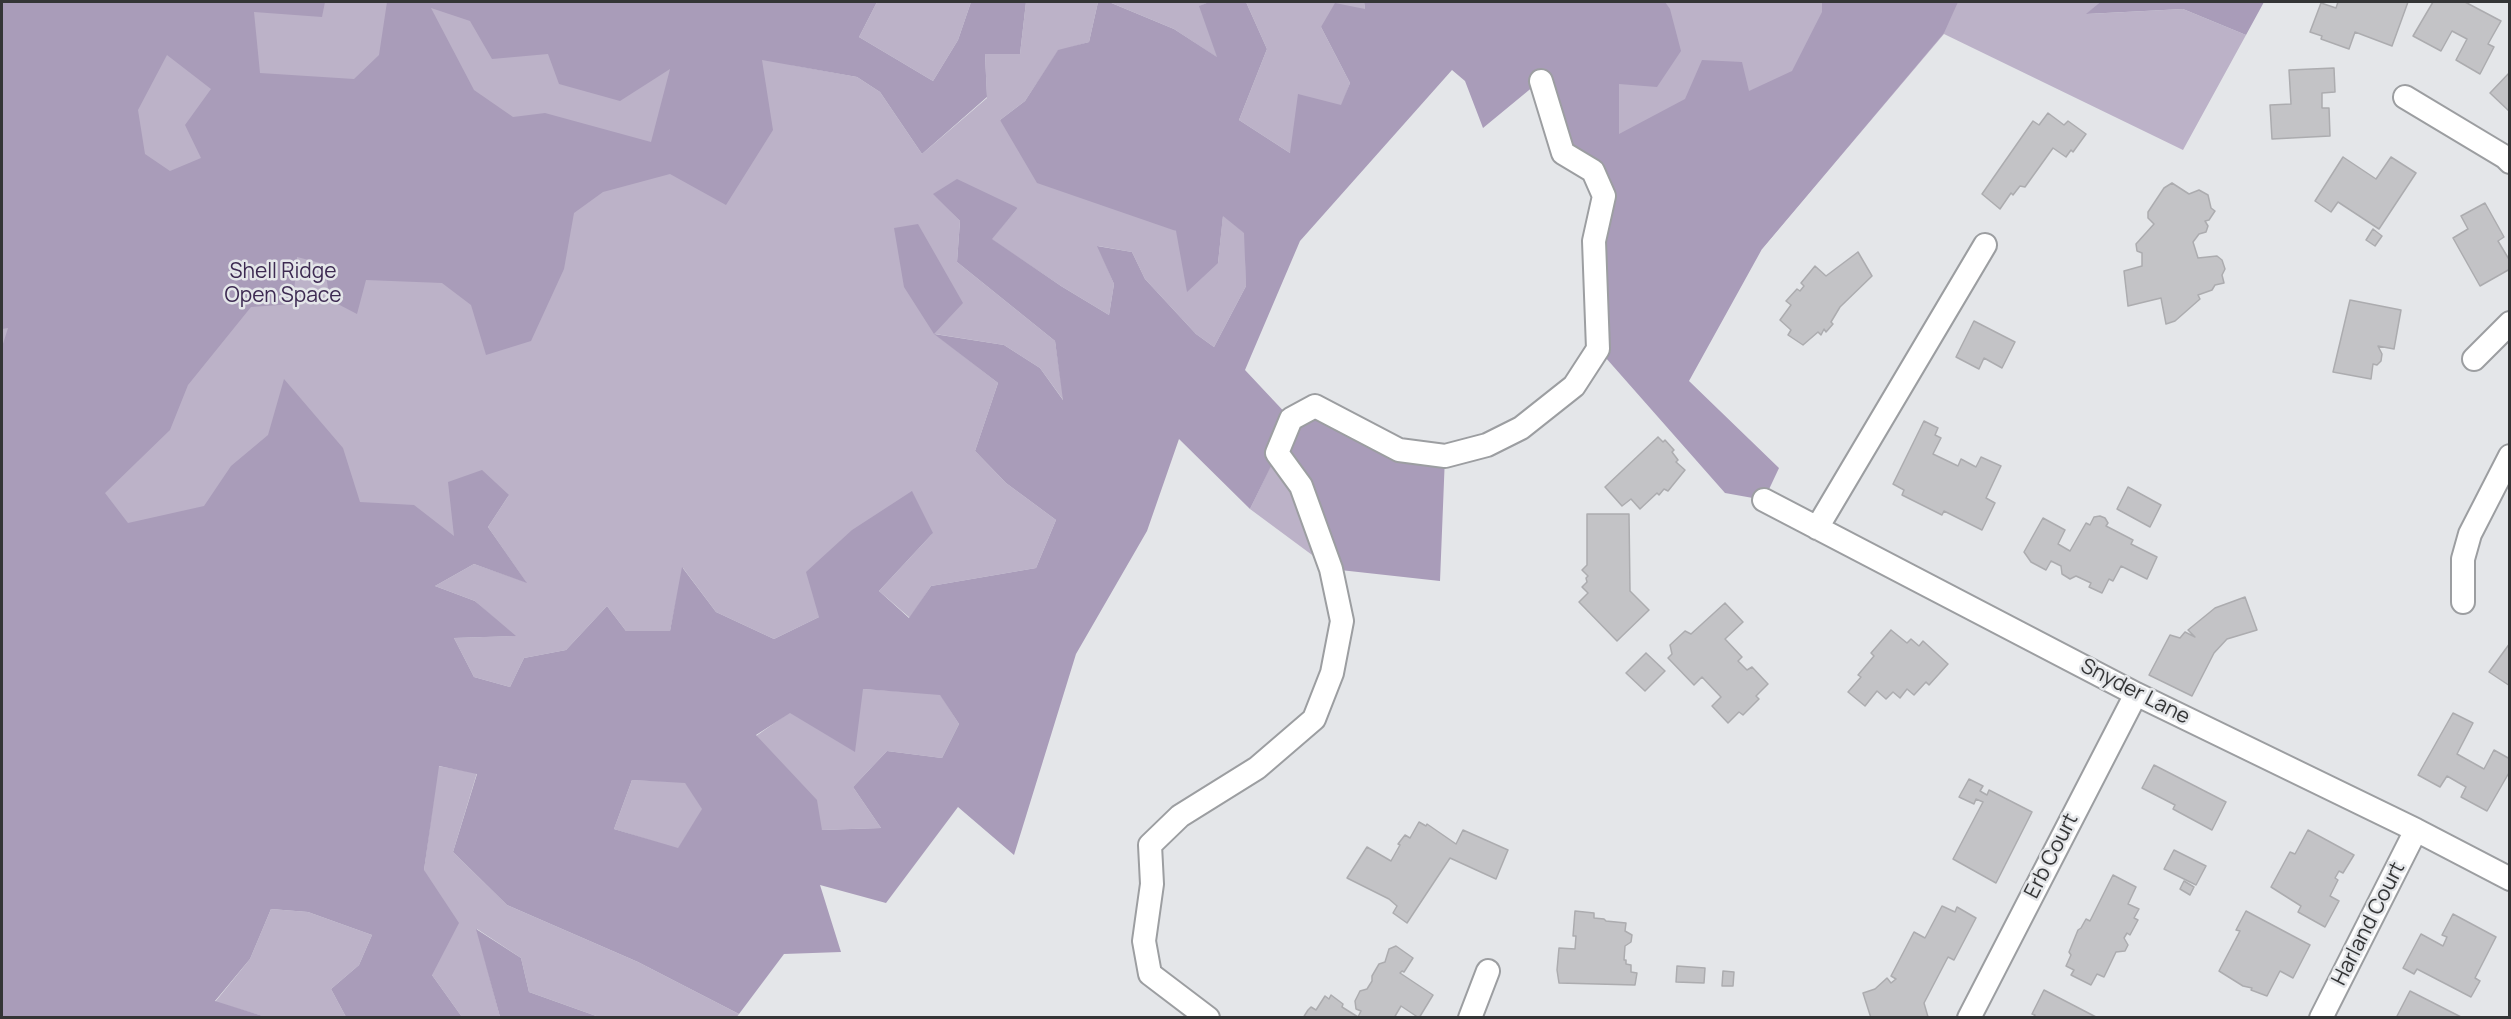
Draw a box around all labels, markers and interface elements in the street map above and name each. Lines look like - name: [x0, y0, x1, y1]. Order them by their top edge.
- park label: Shell Ridge Open Space: [225, 259, 341, 309]
- street label: Snyder Lane: [2076, 654, 2194, 730]
- street label: Erb Court: [2020, 809, 2084, 903]
- street label: Harland Court: [2327, 858, 2411, 990]

